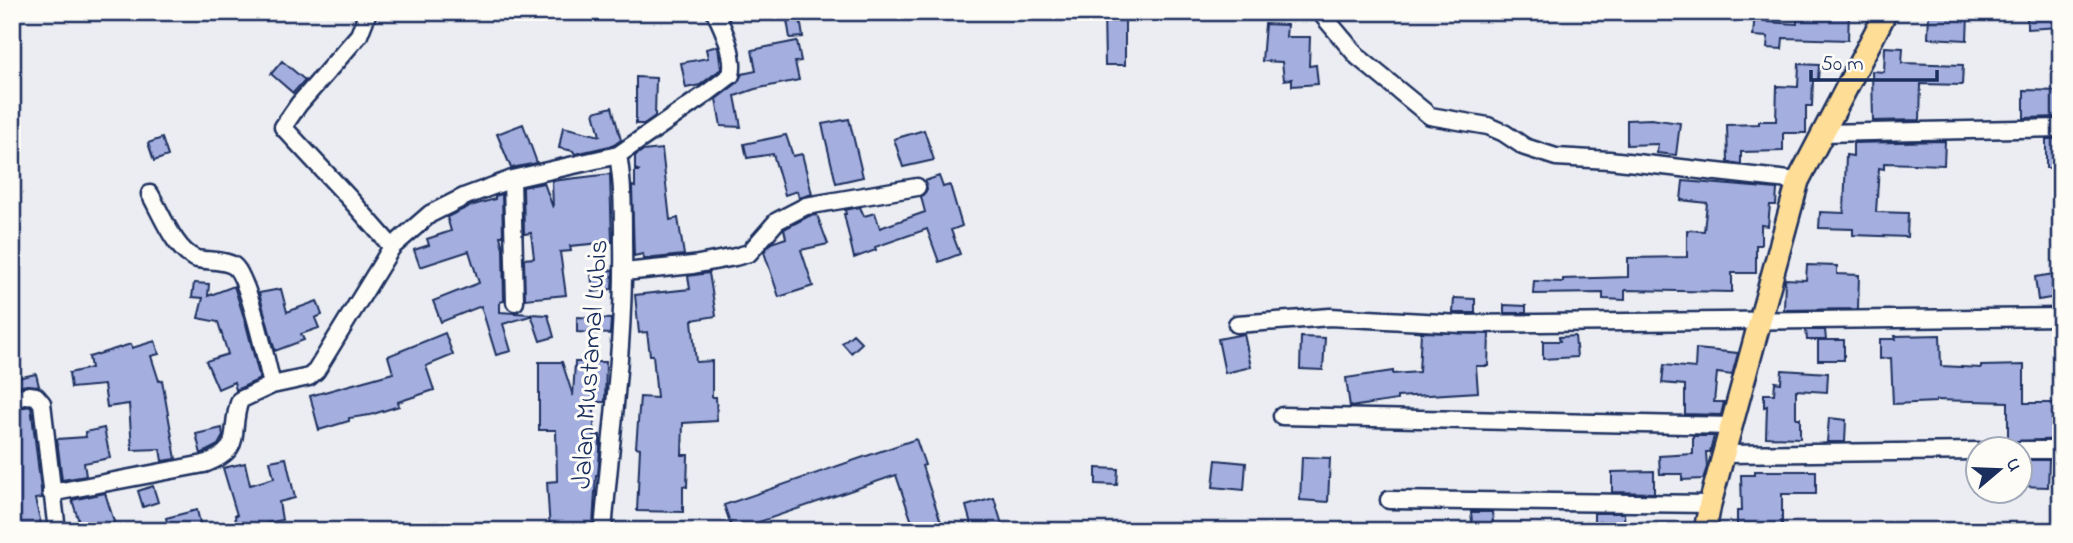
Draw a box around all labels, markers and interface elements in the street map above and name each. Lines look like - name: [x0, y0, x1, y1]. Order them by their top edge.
- scale bar: [1811, 38, 1937, 82]
- text: 50 m: [1821, 50, 1864, 80]
- street label: Jalan Mustamal Lubis: [562, 238, 621, 490]
- north arrow: [1965, 434, 2035, 504]
- text: U: [1998, 455, 2027, 475]

